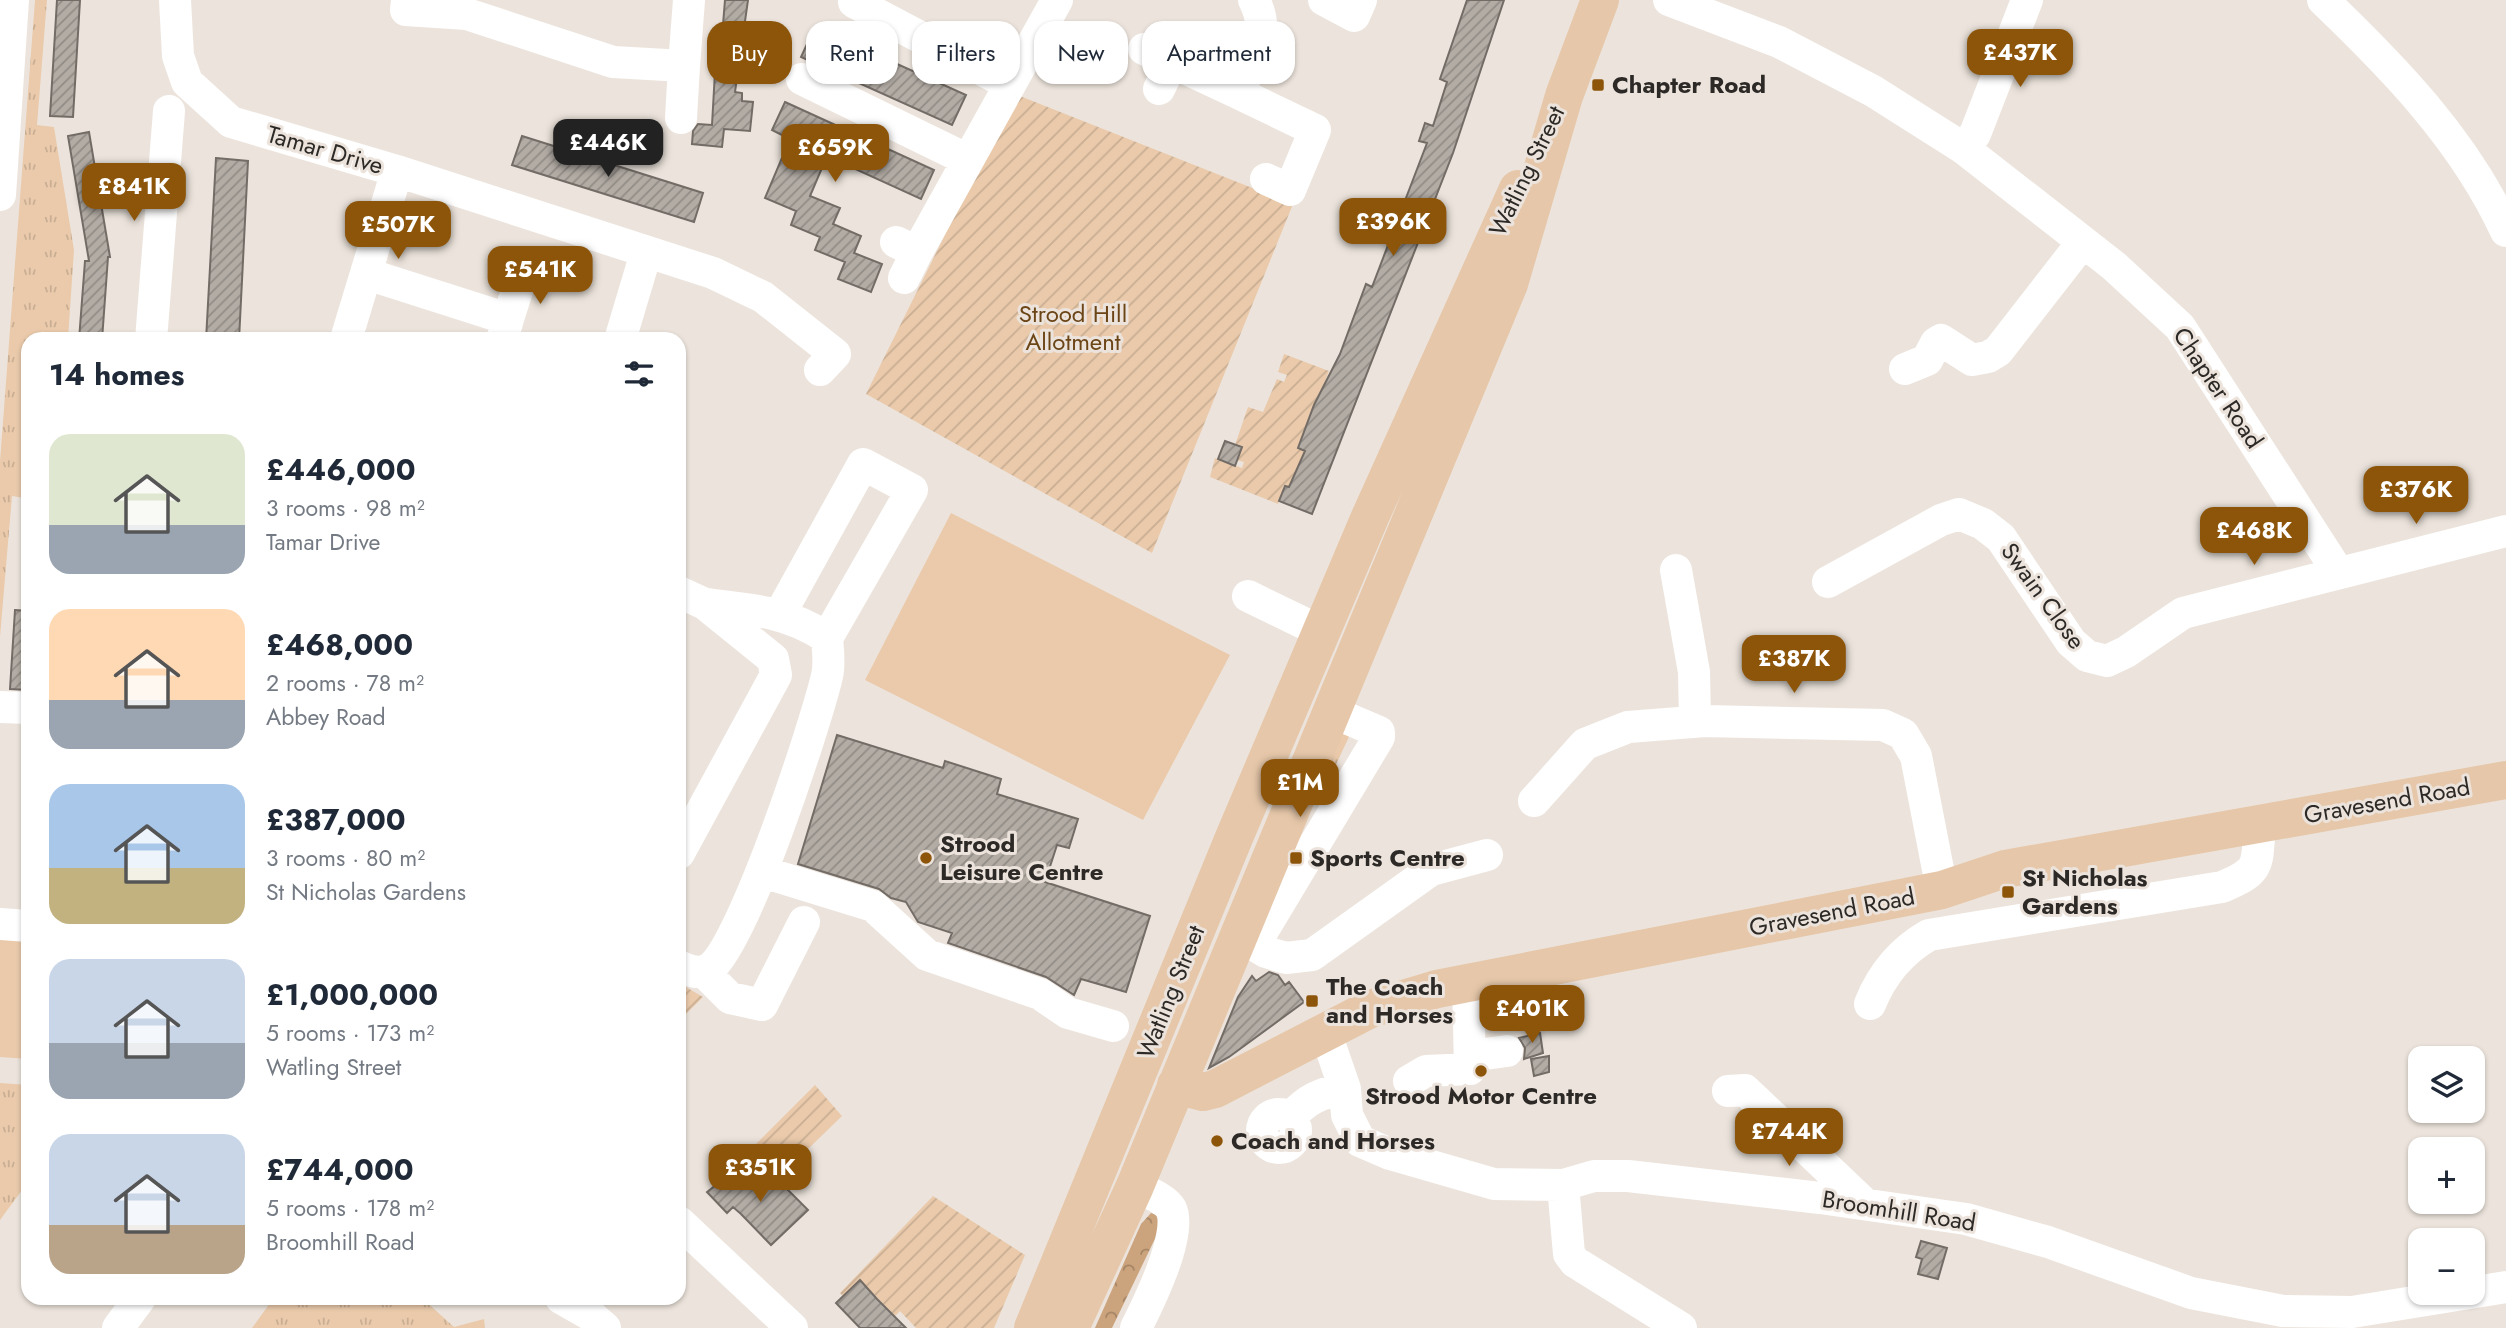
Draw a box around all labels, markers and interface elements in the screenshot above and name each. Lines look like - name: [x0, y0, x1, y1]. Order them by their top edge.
- chip: Buy: [707, 21, 792, 84]
- chip: Rent: [806, 21, 898, 84]
- chip: Filters: [912, 21, 1020, 84]
- chip: New: [1034, 21, 1128, 84]
- chip: Apartment: [1142, 21, 1295, 84]
- pin: £437K: [1971, 29, 2069, 89]
- text: £437K: [1983, 35, 2057, 69]
- place label: Chapter Road: [1612, 67, 1766, 102]
- marker: Chapter Road: [1590, 77, 1606, 93]
- street label: Watling Street: [1480, 99, 1573, 242]
- street label: Tamar Drive: [263, 116, 387, 183]
- pin: £446K: [559, 120, 657, 179]
- pin: £659K: [786, 124, 884, 184]
- text: £446K: [569, 125, 647, 159]
- text: £659K: [797, 130, 873, 164]
- pin: £841K: [85, 164, 183, 223]
- text: £841K: [98, 169, 170, 203]
- pin: £396K: [1344, 198, 1442, 258]
- pin: £507K: [349, 202, 447, 261]
- text: £396K: [1355, 204, 1431, 238]
- text: £507K: [361, 207, 435, 241]
- pin: £541K: [491, 246, 589, 306]
- text: £541K: [504, 252, 576, 286]
- park label: Strood Hill Allotment: [1019, 296, 1127, 359]
- street label: Chapter Road: [2165, 320, 2272, 455]
- text: 14 homes: [49, 353, 184, 396]
- icon: filters: [620, 355, 658, 393]
- text: £446,000: [266, 448, 416, 491]
- icon: home: [105, 462, 189, 546]
- pin: £376K: [2367, 466, 2465, 526]
- text: £376K: [2379, 472, 2453, 506]
- text: 3 rooms · 98 m²: [266, 491, 425, 525]
- pin: £468K: [2205, 508, 2303, 567]
- text: £468K: [2216, 513, 2292, 547]
- text: Tamar Drive: [266, 525, 380, 559]
- street label: Swain Close: [1993, 535, 2094, 656]
- text: £468,000: [266, 623, 413, 666]
- pin: £387K: [1745, 636, 1843, 695]
- icon: home: [105, 637, 189, 721]
- text: £387K: [1758, 641, 1830, 675]
- text: 2 rooms · 78 m²: [266, 666, 424, 700]
- text: Abbey Road: [266, 700, 386, 734]
- pin: £1M: [1266, 760, 1334, 819]
- text: £1M: [1277, 765, 1323, 799]
- street label: Gravesend Road: [2301, 769, 2473, 832]
- text: £387,000: [266, 798, 406, 841]
- icon: home: [105, 812, 189, 896]
- place label: Strood Leisure Centre: [940, 826, 1104, 889]
- place label: Sports Centre: [1310, 840, 1465, 875]
- text: 3 rooms · 80 m²: [266, 841, 425, 875]
- marker: Strood Leisure Centre: [918, 850, 934, 866]
- marker: Sports Centre: [1288, 850, 1304, 866]
- place label: St Nicholas Gardens: [2022, 860, 2148, 923]
- text: St Nicholas Gardens: [266, 875, 466, 909]
- street label: Gravesend Road: [1746, 878, 1918, 945]
- marker: St Nicholas Gardens: [2000, 884, 2016, 900]
- street label: Watling Street: [1128, 920, 1213, 1064]
- place label: The Coach and Horses: [1326, 969, 1453, 1032]
- text: £1,000,000: [266, 973, 438, 1016]
- pin: £401K: [1483, 986, 1581, 1045]
- icon: home: [105, 987, 189, 1071]
- text: £401K: [1495, 991, 1569, 1025]
- marker: The Coach and Horses: [1304, 993, 1320, 1009]
- text: 5 rooms · 173 m²: [266, 1016, 434, 1050]
- map controls: [2408, 1046, 2485, 1305]
- button: layers: [2408, 1046, 2485, 1123]
- text: Watling Street: [266, 1050, 401, 1084]
- marker: Strood Motor Centre: [1473, 1063, 1489, 1079]
- place label: Strood Motor Centre: [1365, 1078, 1597, 1113]
- pin: £744K: [1740, 1108, 1838, 1168]
- text: £744K: [1751, 1114, 1827, 1148]
- place label: Coach and Horses: [1231, 1123, 1435, 1158]
- marker: Coach and Horses: [1209, 1133, 1225, 1149]
- button: +: [2408, 1137, 2485, 1214]
- pin: £351K: [711, 1144, 809, 1204]
- text: £744,000: [266, 1148, 414, 1191]
- text: £351K: [725, 1150, 795, 1184]
- icon: home: [105, 1162, 189, 1246]
- street label: Broomhill Road: [1820, 1181, 1978, 1240]
- text: 5 rooms · 178 m²: [266, 1191, 434, 1225]
- text: Broomhill Road: [266, 1225, 415, 1259]
- button: −: [2408, 1228, 2485, 1305]

